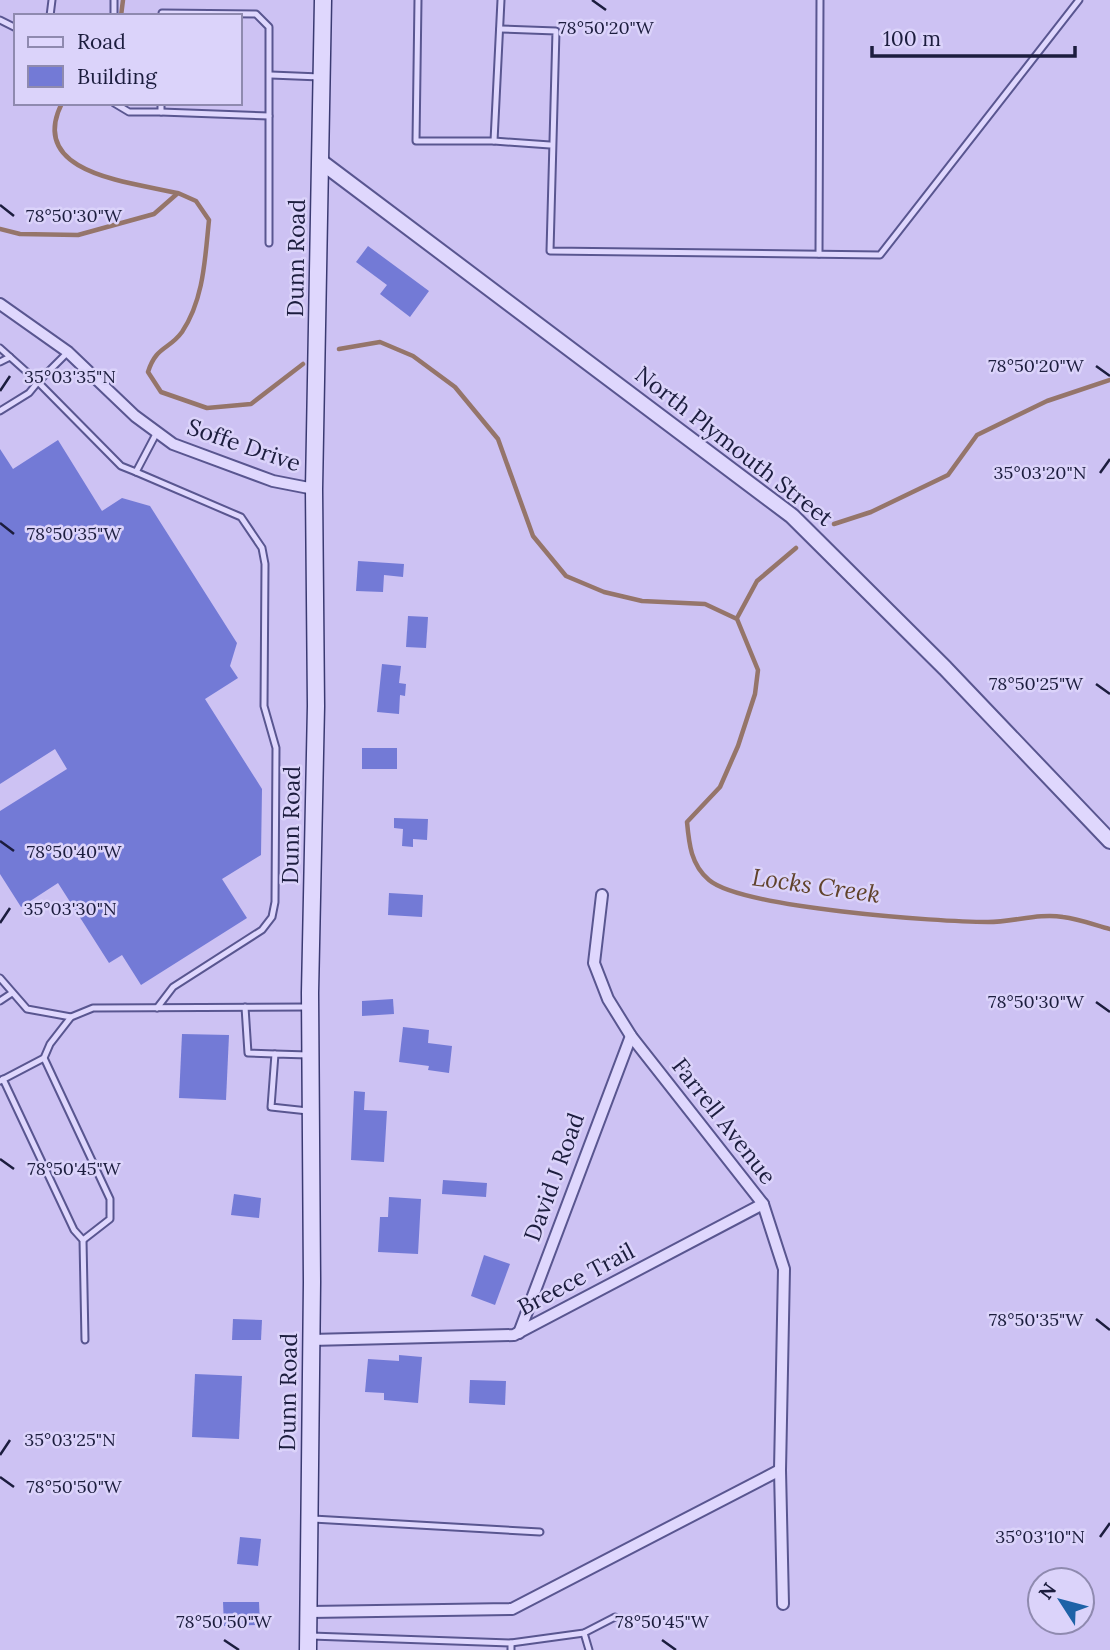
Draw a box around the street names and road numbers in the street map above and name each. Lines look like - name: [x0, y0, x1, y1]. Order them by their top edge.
- street label: Dunn Road: [280, 198, 311, 317]
- street label: North Plymouth Street: [629, 359, 839, 532]
- street label: Soffe Drive: [184, 412, 305, 477]
- street label: Dunn Road: [275, 765, 306, 884]
- street label: Farrell Avenue: [666, 1052, 783, 1190]
- street label: David J Road: [517, 1108, 590, 1245]
- street label: Breece Trail: [512, 1236, 639, 1321]
- street label: Dunn Road: [272, 1332, 303, 1451]

